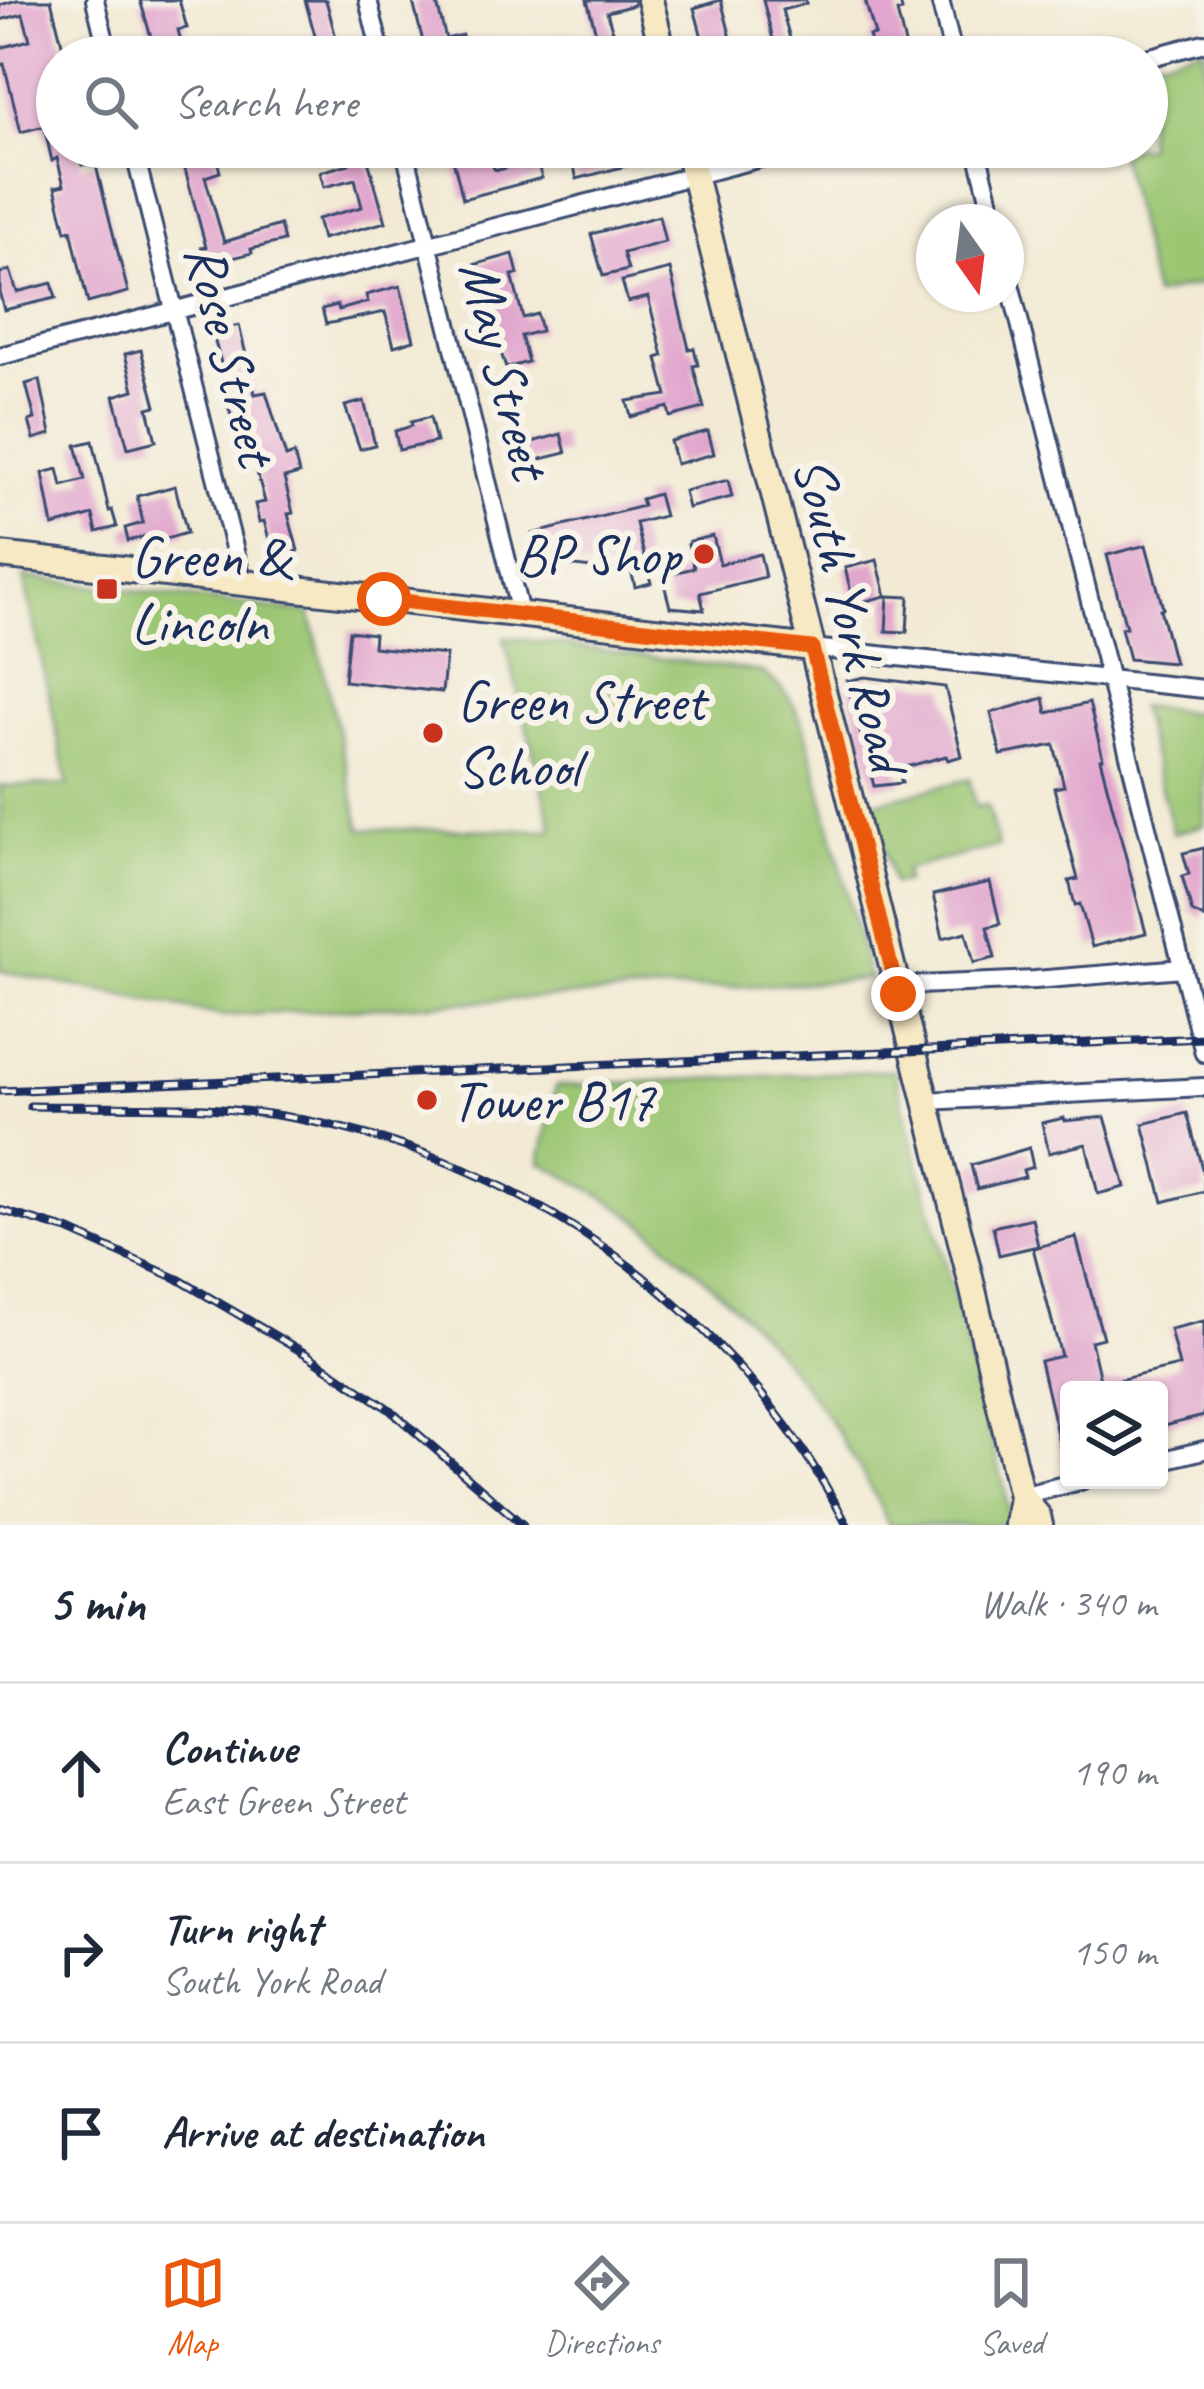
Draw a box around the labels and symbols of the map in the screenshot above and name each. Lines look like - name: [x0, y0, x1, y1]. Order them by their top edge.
- north arrow: [916, 204, 1024, 312]
- street label: Rose Street: [169, 236, 294, 477]
- street label: May Street: [443, 253, 568, 490]
- street label: South York Road: [777, 449, 927, 786]
- place label: BP Shop: [516, 519, 683, 591]
- place label: Green & Lincoln: [131, 521, 294, 659]
- marker: BP Shop: [691, 541, 717, 567]
- route start: [357, 572, 411, 626]
- marker: Green & Lincoln: [94, 576, 120, 602]
- place label: Green Street School: [457, 665, 710, 803]
- marker: Green Street School: [420, 720, 446, 746]
- route end: [871, 967, 925, 1021]
- place label: Tower B17: [451, 1065, 658, 1137]
- marker: Tower B17: [414, 1087, 440, 1113]

